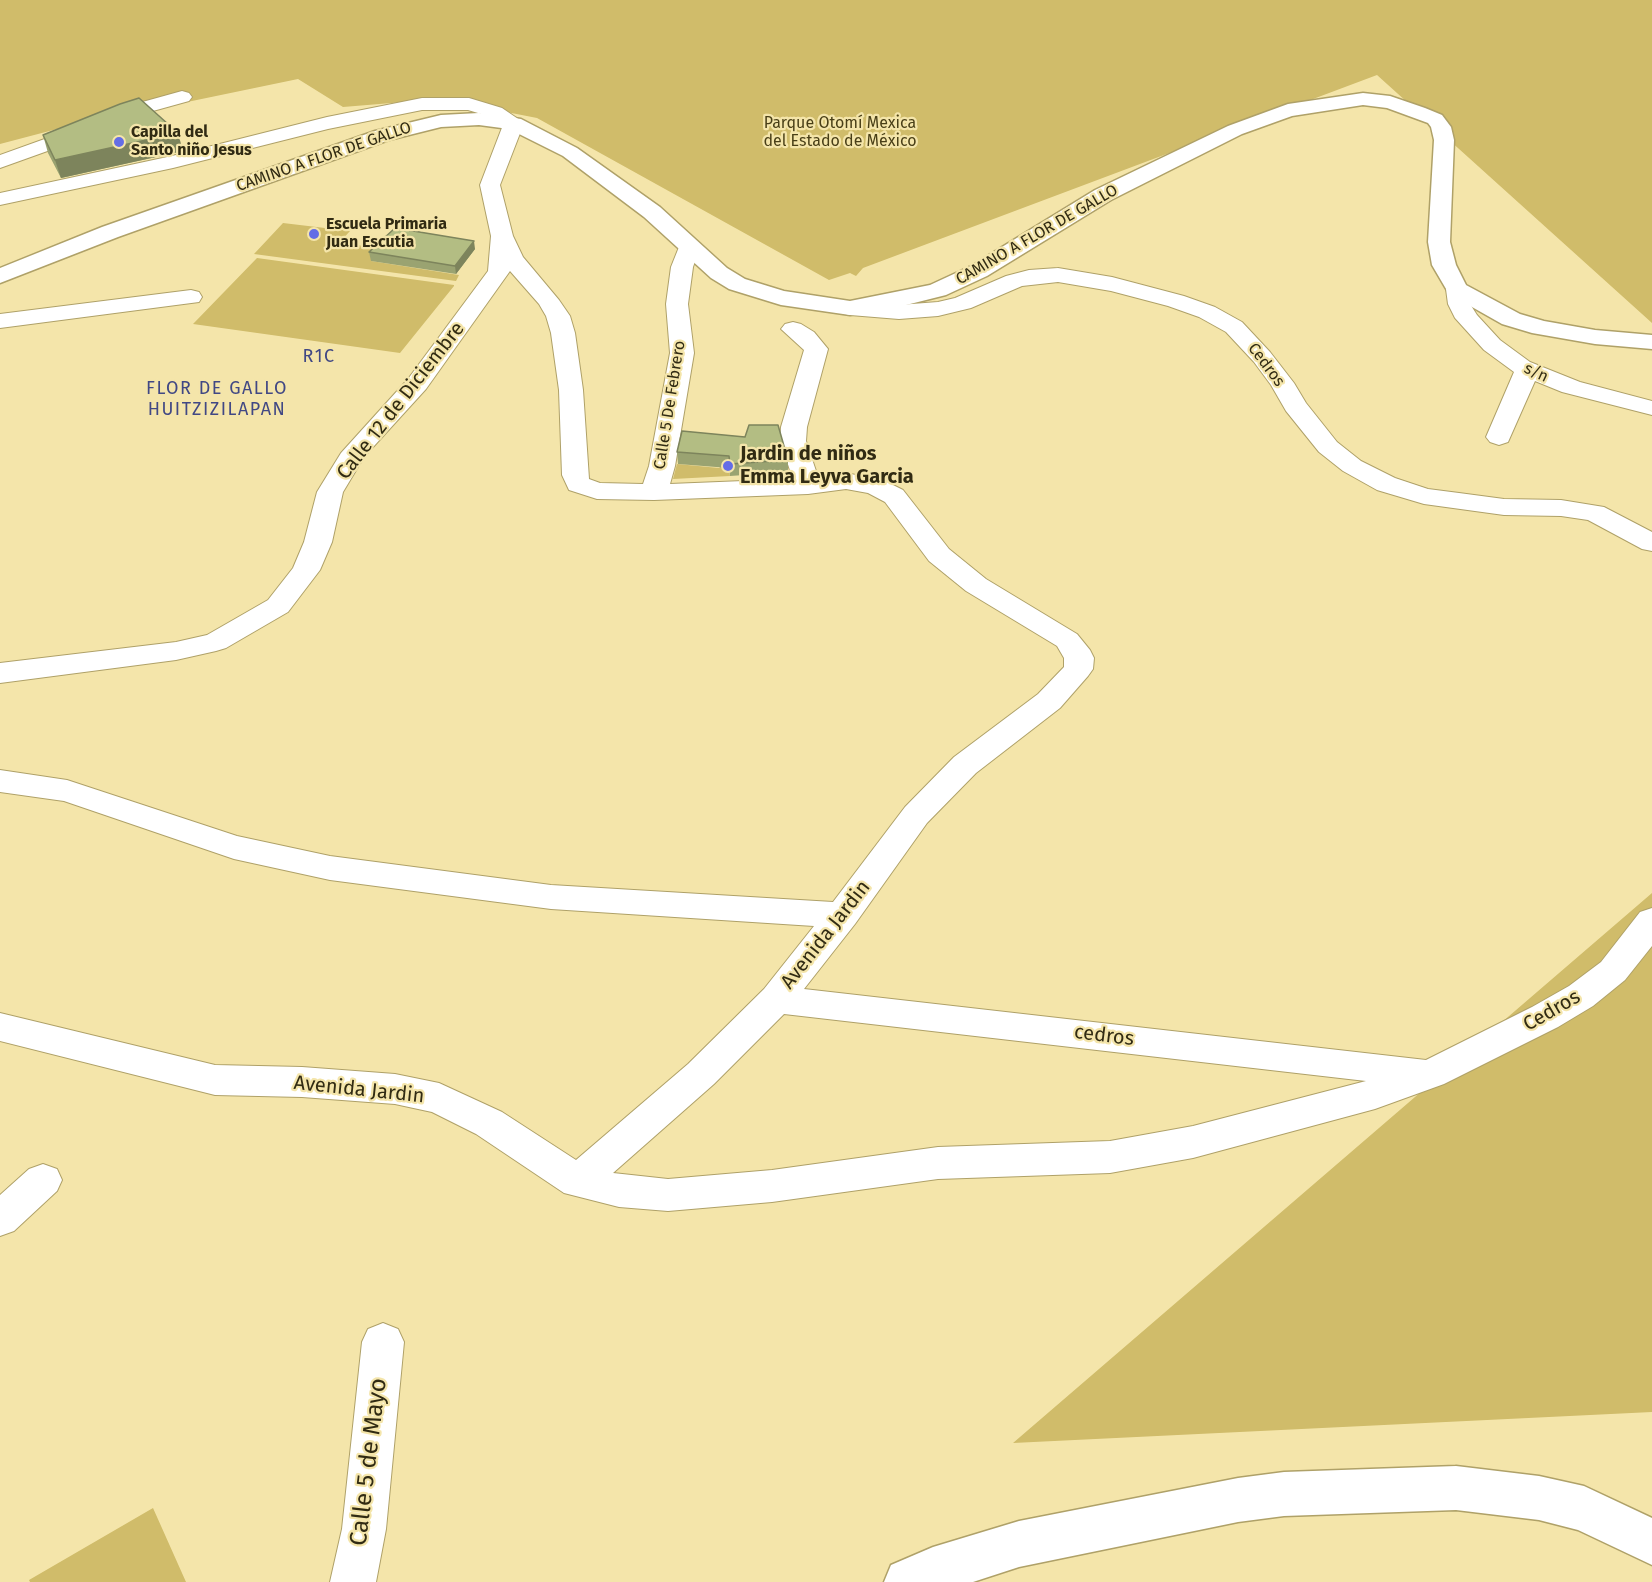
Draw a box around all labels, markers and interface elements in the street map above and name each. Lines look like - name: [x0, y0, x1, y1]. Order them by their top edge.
- park label: Parque Otomí Mexica del Estado de México: [763, 114, 917, 152]
- street label: CAMINO A FLOR DE GALLO: [234, 118, 414, 196]
- place label: Capilla del Santo niño Jesus: [131, 123, 252, 161]
- marker: Capilla del Santo niño Jesus: [112, 135, 126, 149]
- street label: CAMINO A FLOR DE GALLO: [953, 181, 1121, 289]
- place label: Escuela Primaria Juan Escutia: [326, 215, 447, 253]
- marker: Escuela Primaria Juan Escutia: [307, 227, 321, 241]
- street label: Calle 12 de Diciembre: [332, 317, 470, 485]
- street label: Calle 5 De Febrero: [650, 339, 690, 471]
- street label: Cedros: [1243, 339, 1289, 391]
- district label: R1C: [302, 346, 336, 368]
- street label: s/n: [1521, 359, 1551, 387]
- district label: FLOR DE GALLO HUITZIZILAPAN: [146, 378, 288, 420]
- place label: Jardin de niños Emma Leyva Garcia: [740, 442, 914, 489]
- marker: Jardin de niños Emma Leyva Garcia: [721, 459, 735, 473]
- street label: Avenida Jardin: [776, 876, 876, 994]
- street label: Cedros: [1519, 985, 1585, 1037]
- street label: cedros: [1073, 1020, 1135, 1052]
- street label: Avenida Jardin: [293, 1071, 425, 1109]
- street label: Calle 5 de Mayo: [344, 1377, 394, 1547]

